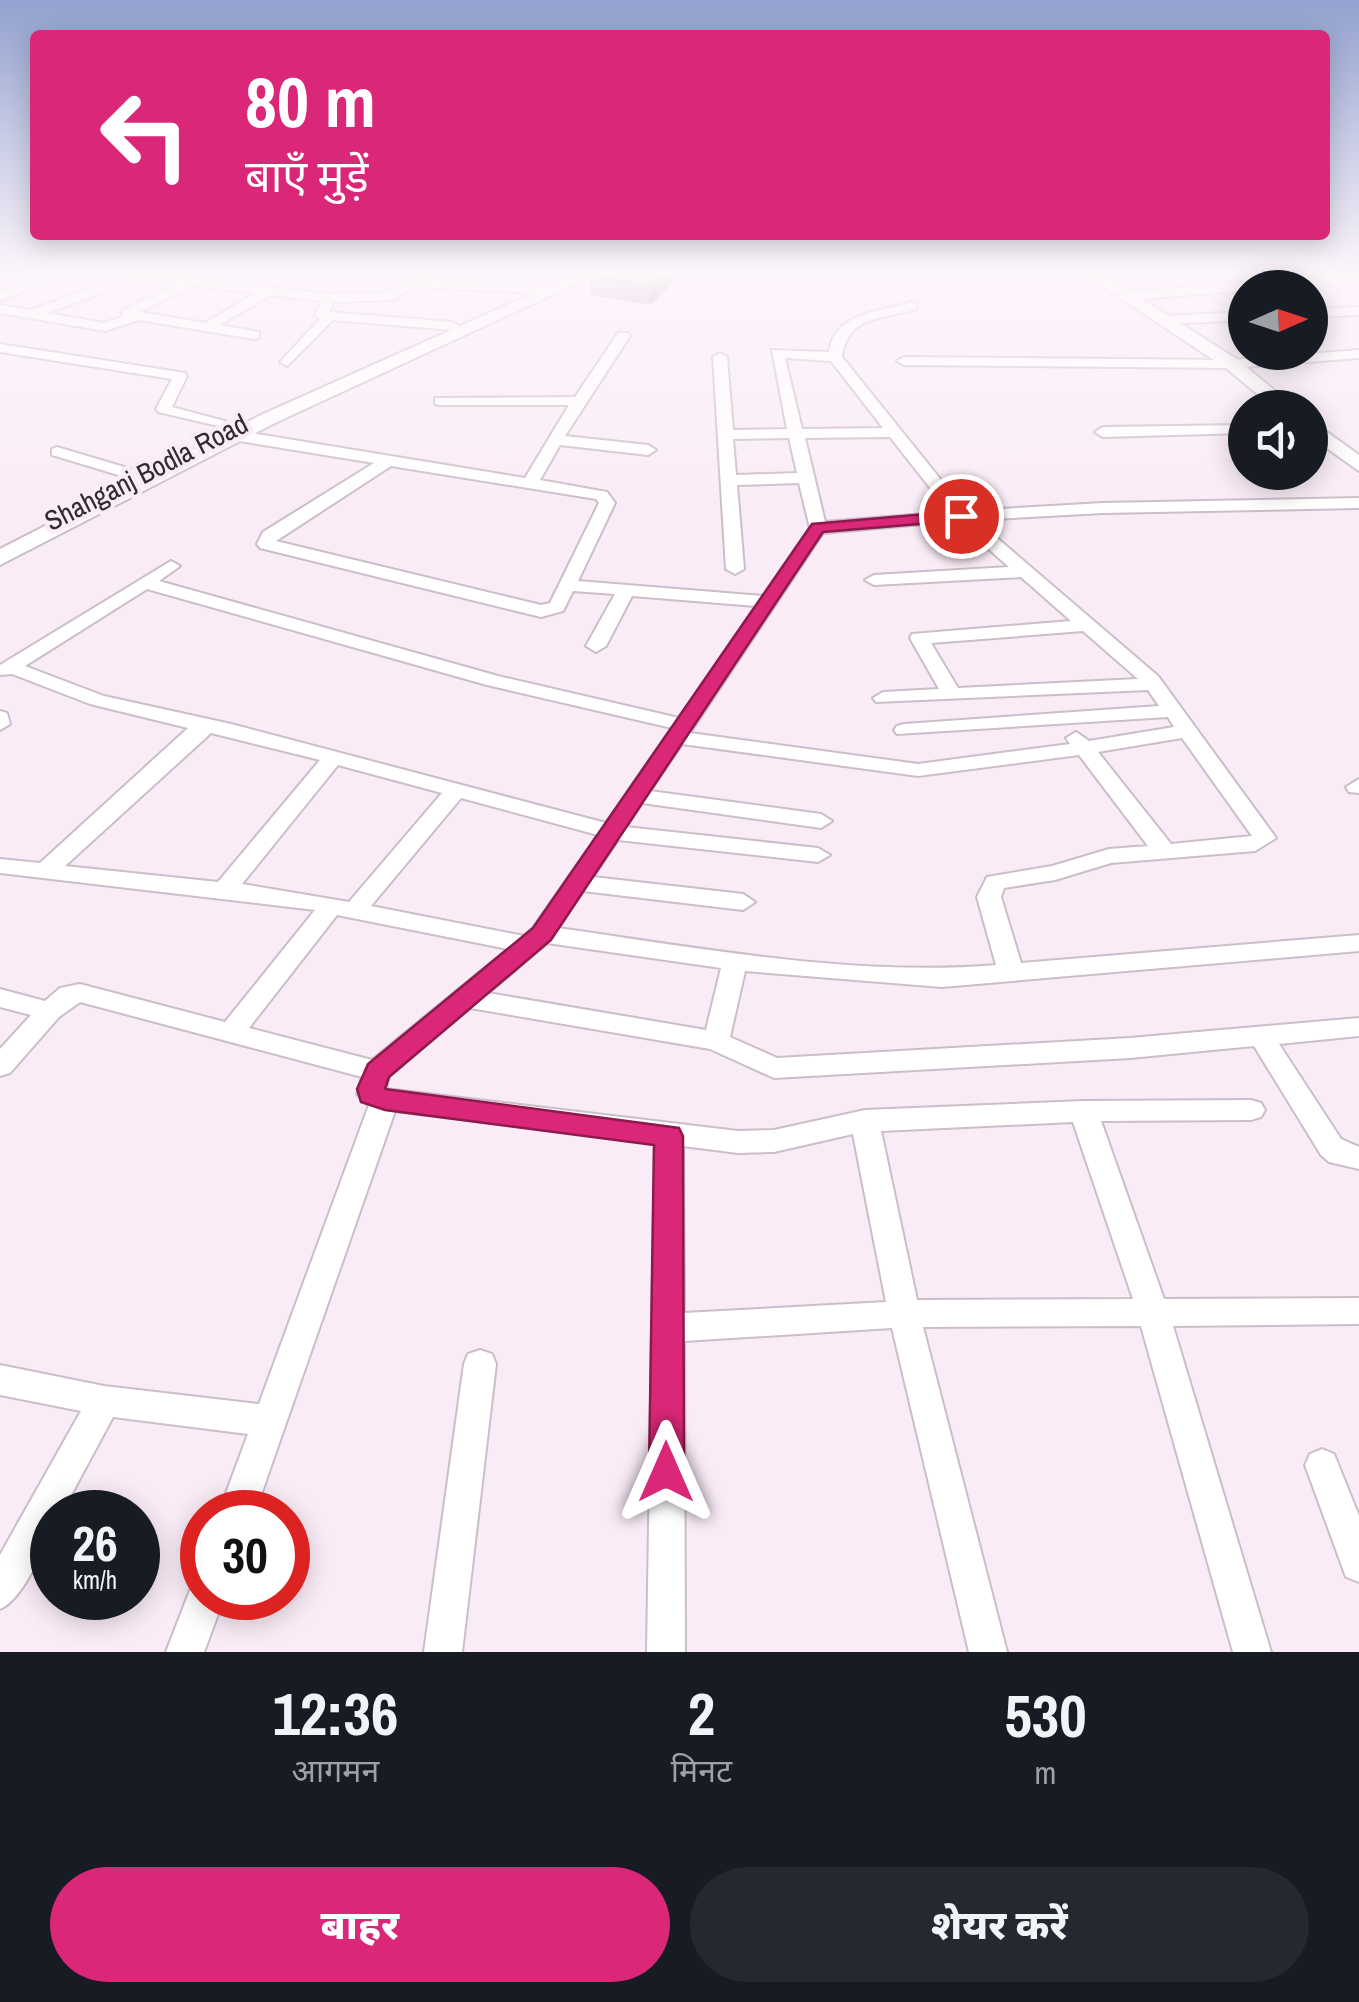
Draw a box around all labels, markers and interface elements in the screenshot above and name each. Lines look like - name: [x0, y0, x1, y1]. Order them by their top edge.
- text: 80 m: [245, 55, 376, 149]
- icon: left: [80, 70, 210, 200]
- text: बाएँ मुड़ें: [245, 145, 368, 206]
- north arrow: [1228, 270, 1328, 370]
- map controls: [1228, 270, 1328, 490]
- button: sound: [1228, 390, 1328, 490]
- street label: Shahganj Bodla Road: [38, 404, 254, 540]
- pin: [919, 474, 1004, 559]
- icon: arrive: [934, 489, 989, 544]
- position arrow: [614, 1420, 718, 1524]
- speed limit sign: 30: [180, 1490, 310, 1620]
- text: 26: [72, 1509, 118, 1577]
- text: km/h: [73, 1563, 117, 1597]
- text: 12:36: [272, 1673, 398, 1754]
- text: 2: [688, 1673, 715, 1754]
- text: 530: [1004, 1675, 1087, 1756]
- text: आगमन: [292, 1749, 379, 1792]
- text: मिनट: [671, 1749, 732, 1792]
- text: m: [1035, 1751, 1056, 1794]
- button: बाहर: [50, 1867, 670, 1982]
- button: शेयर करें: [690, 1867, 1309, 1982]

